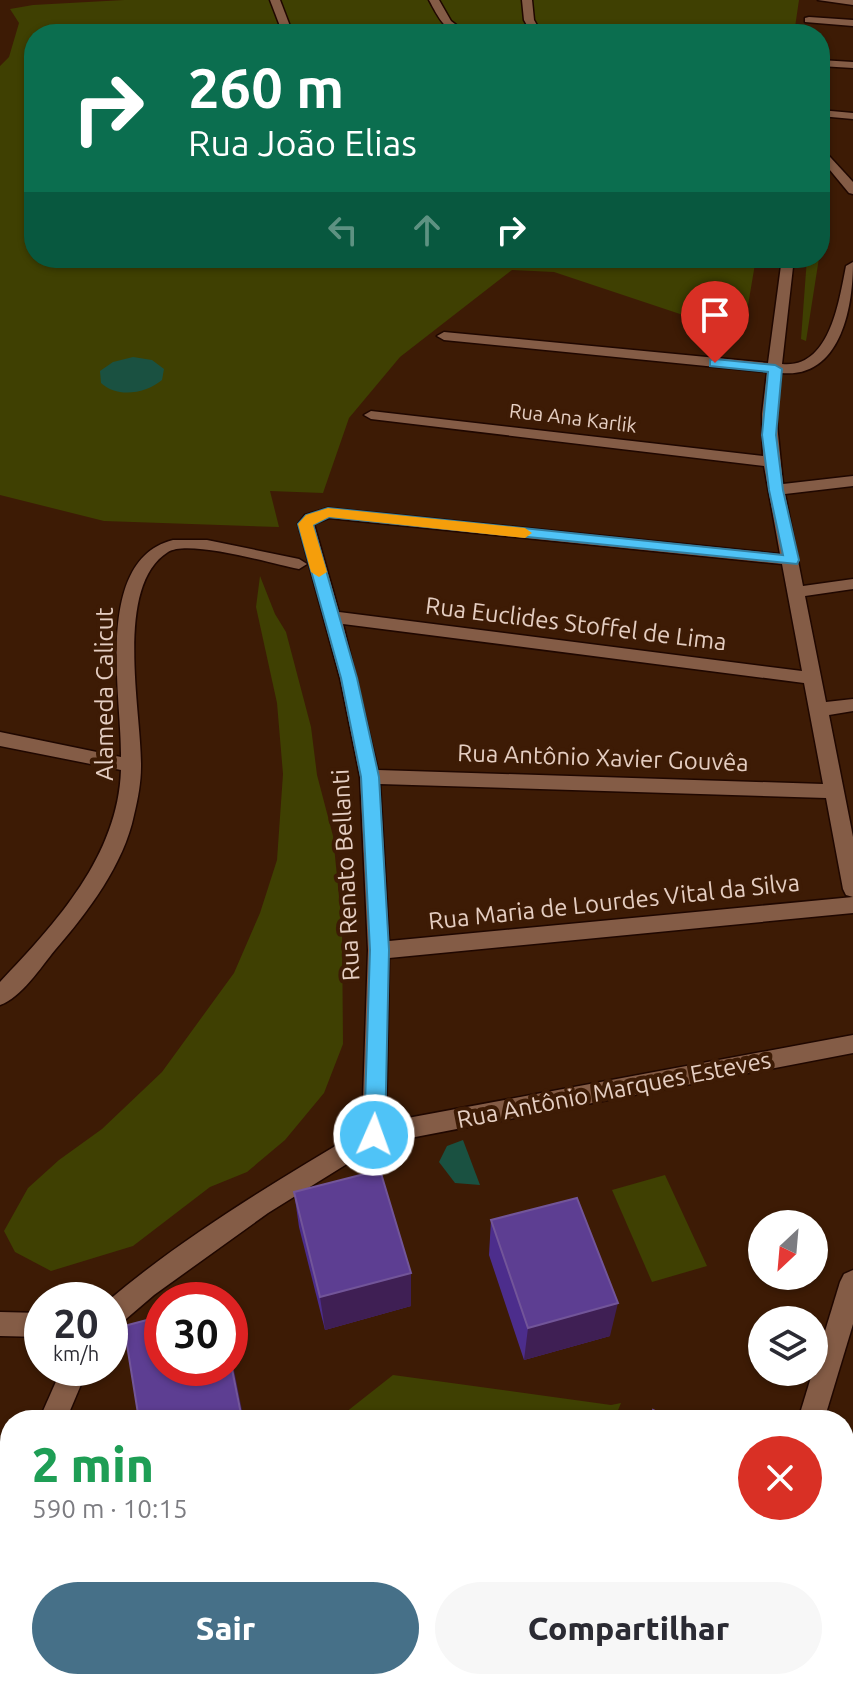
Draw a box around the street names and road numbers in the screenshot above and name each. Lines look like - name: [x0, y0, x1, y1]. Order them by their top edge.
- street label: Rua Ana Karlik: [508, 398, 638, 437]
- street label: Rua Euclides Stoffel de Lima: [424, 592, 728, 655]
- street label: Alameda Calicut: [91, 607, 118, 781]
- street label: Rua Antônio Xavier Gouvêa: [457, 739, 749, 776]
- street label: Rua Renato Bellanti: [326, 768, 365, 982]
- street label: Rua Maria de Lourdes Vital da Silva: [427, 869, 801, 934]
- street label: Rua Antônio Marques Esteves: [455, 1046, 773, 1133]

